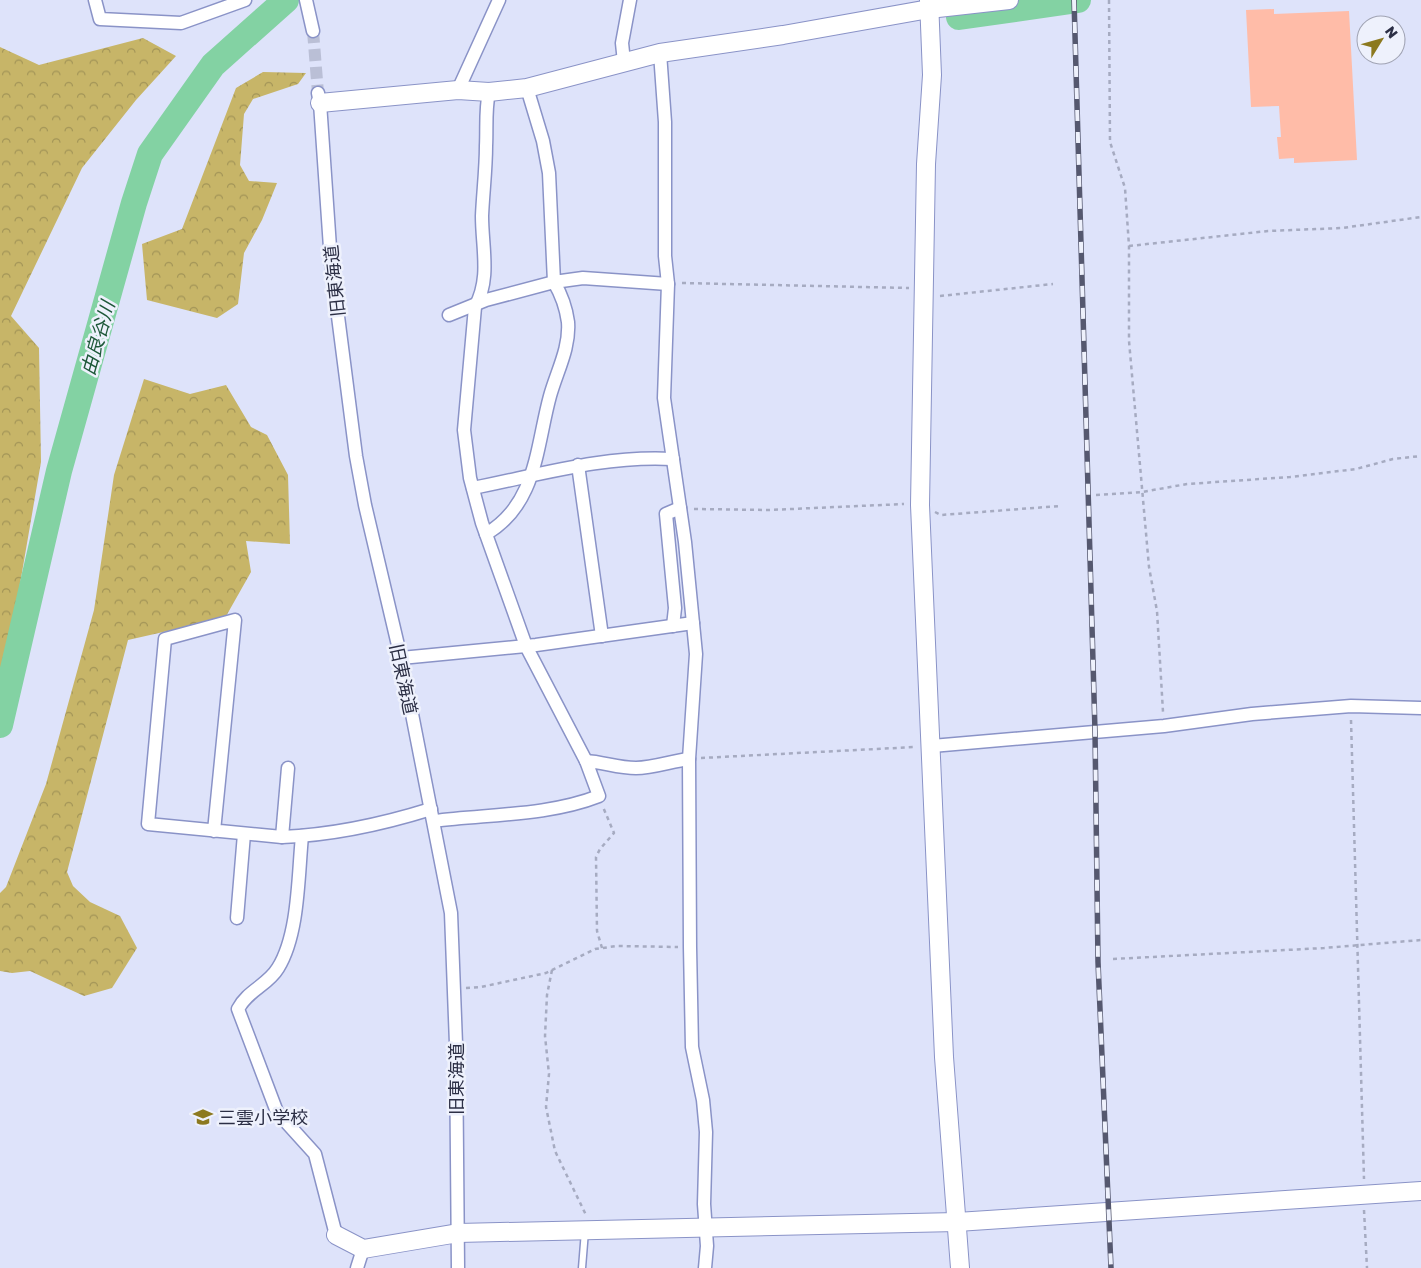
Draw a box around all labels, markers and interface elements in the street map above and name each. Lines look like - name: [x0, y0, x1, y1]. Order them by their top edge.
- north arrow: [1356, 15, 1406, 65]
- text: N: [1382, 23, 1402, 41]
- street label: 旧東海道: [319, 244, 349, 318]
- water label: 由良谷川: [75, 296, 119, 378]
- street label: 旧東海道: [386, 641, 422, 717]
- street label: 旧東海道: [445, 1043, 467, 1115]
- school or university icon: 三雲小学校: [192, 1106, 214, 1128]
- place label: 三雲小学校: [218, 1106, 308, 1128]

